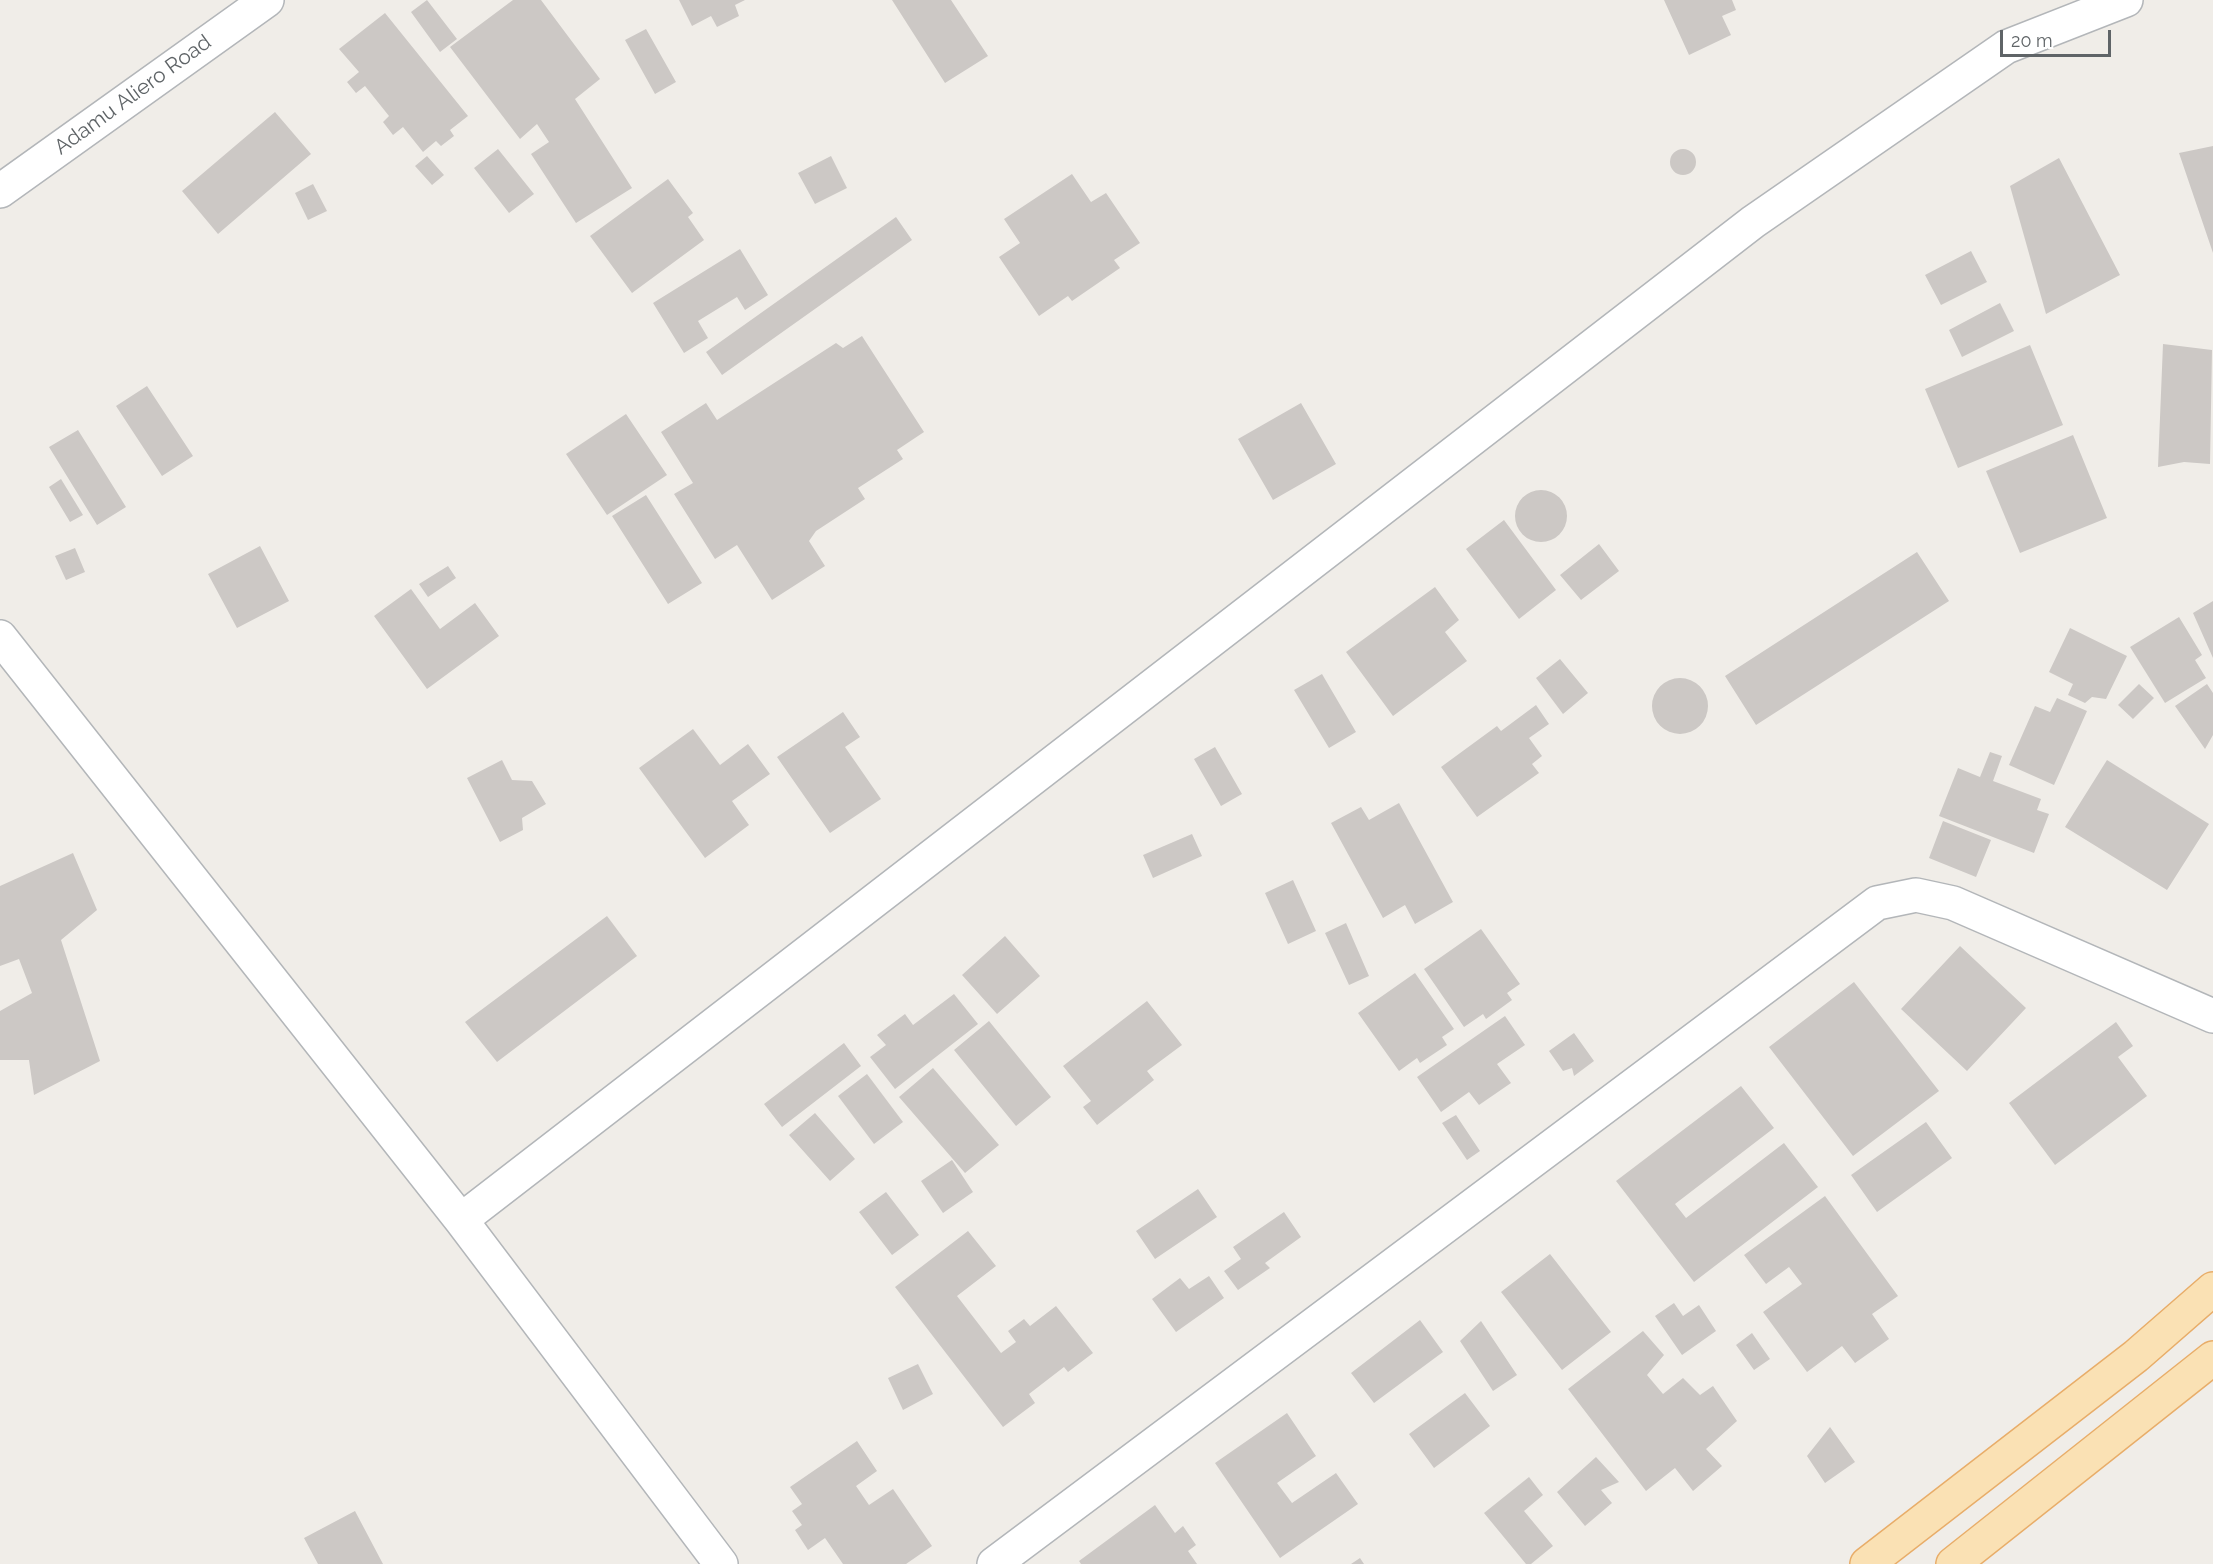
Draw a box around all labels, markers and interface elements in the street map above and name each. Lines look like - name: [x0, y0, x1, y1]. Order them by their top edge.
- scale bar: [2003, 18, 2114, 56]
- street label: Adamu Aliero Road: [50, 30, 216, 160]
- text: 20 m: [2011, 30, 2053, 51]

